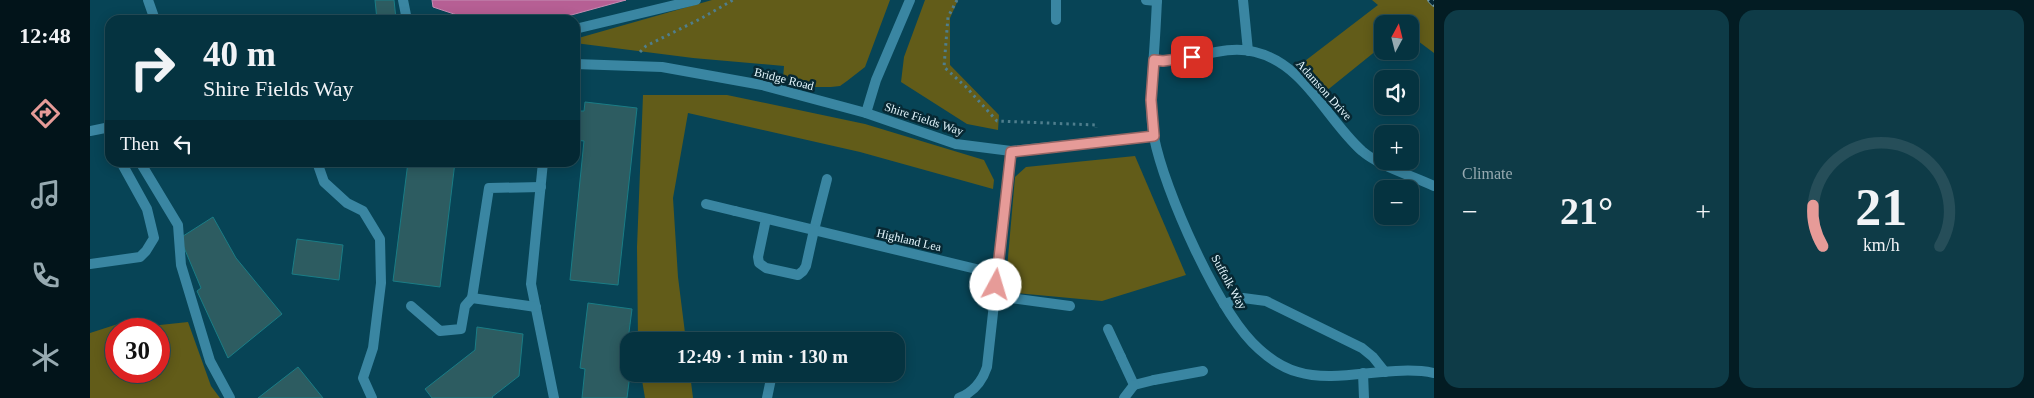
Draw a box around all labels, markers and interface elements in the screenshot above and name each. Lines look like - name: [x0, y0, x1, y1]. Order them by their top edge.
- north arrow: [1374, 15, 1419, 60]
- map controls: [1374, 15, 1419, 225]
- text: 12:48: [19, 23, 71, 48]
- icon: right: [120, 35, 185, 100]
- text: 40 m: [203, 35, 276, 74]
- pin: [1171, 36, 1213, 78]
- icon: arrive: [1178, 43, 1206, 71]
- street label: Adamson Drive: [1293, 57, 1355, 123]
- street label: Bridge Road: [753, 65, 815, 93]
- button: sound: [1374, 70, 1419, 115]
- text: Shire Fields Way: [203, 76, 354, 101]
- icon: directions: [28, 96, 63, 131]
- street label: Shire Fields Way: [883, 100, 965, 138]
- button: +: [1374, 125, 1419, 170]
- icon: left: [169, 130, 197, 158]
- text: Then: [120, 133, 159, 154]
- text: Climate: [1462, 165, 1513, 182]
- icon: music: [28, 177, 63, 212]
- text: 21: [1856, 179, 1908, 236]
- button: −: [1374, 180, 1419, 225]
- text: 21°: [1560, 190, 1613, 232]
- text: −: [1462, 196, 1478, 227]
- text: +: [1695, 196, 1711, 227]
- street label: Highland Lea: [875, 226, 943, 254]
- text: km/h: [1863, 235, 1900, 255]
- street label: Suffolk Way: [1208, 252, 1250, 312]
- icon: phone: [28, 258, 63, 293]
- position arrow: [969, 258, 1021, 310]
- speed limit sign: 30: [105, 318, 170, 383]
- icon: climate: [28, 340, 63, 375]
- text: 12:49 · 1 min · 130 m: [677, 346, 848, 367]

